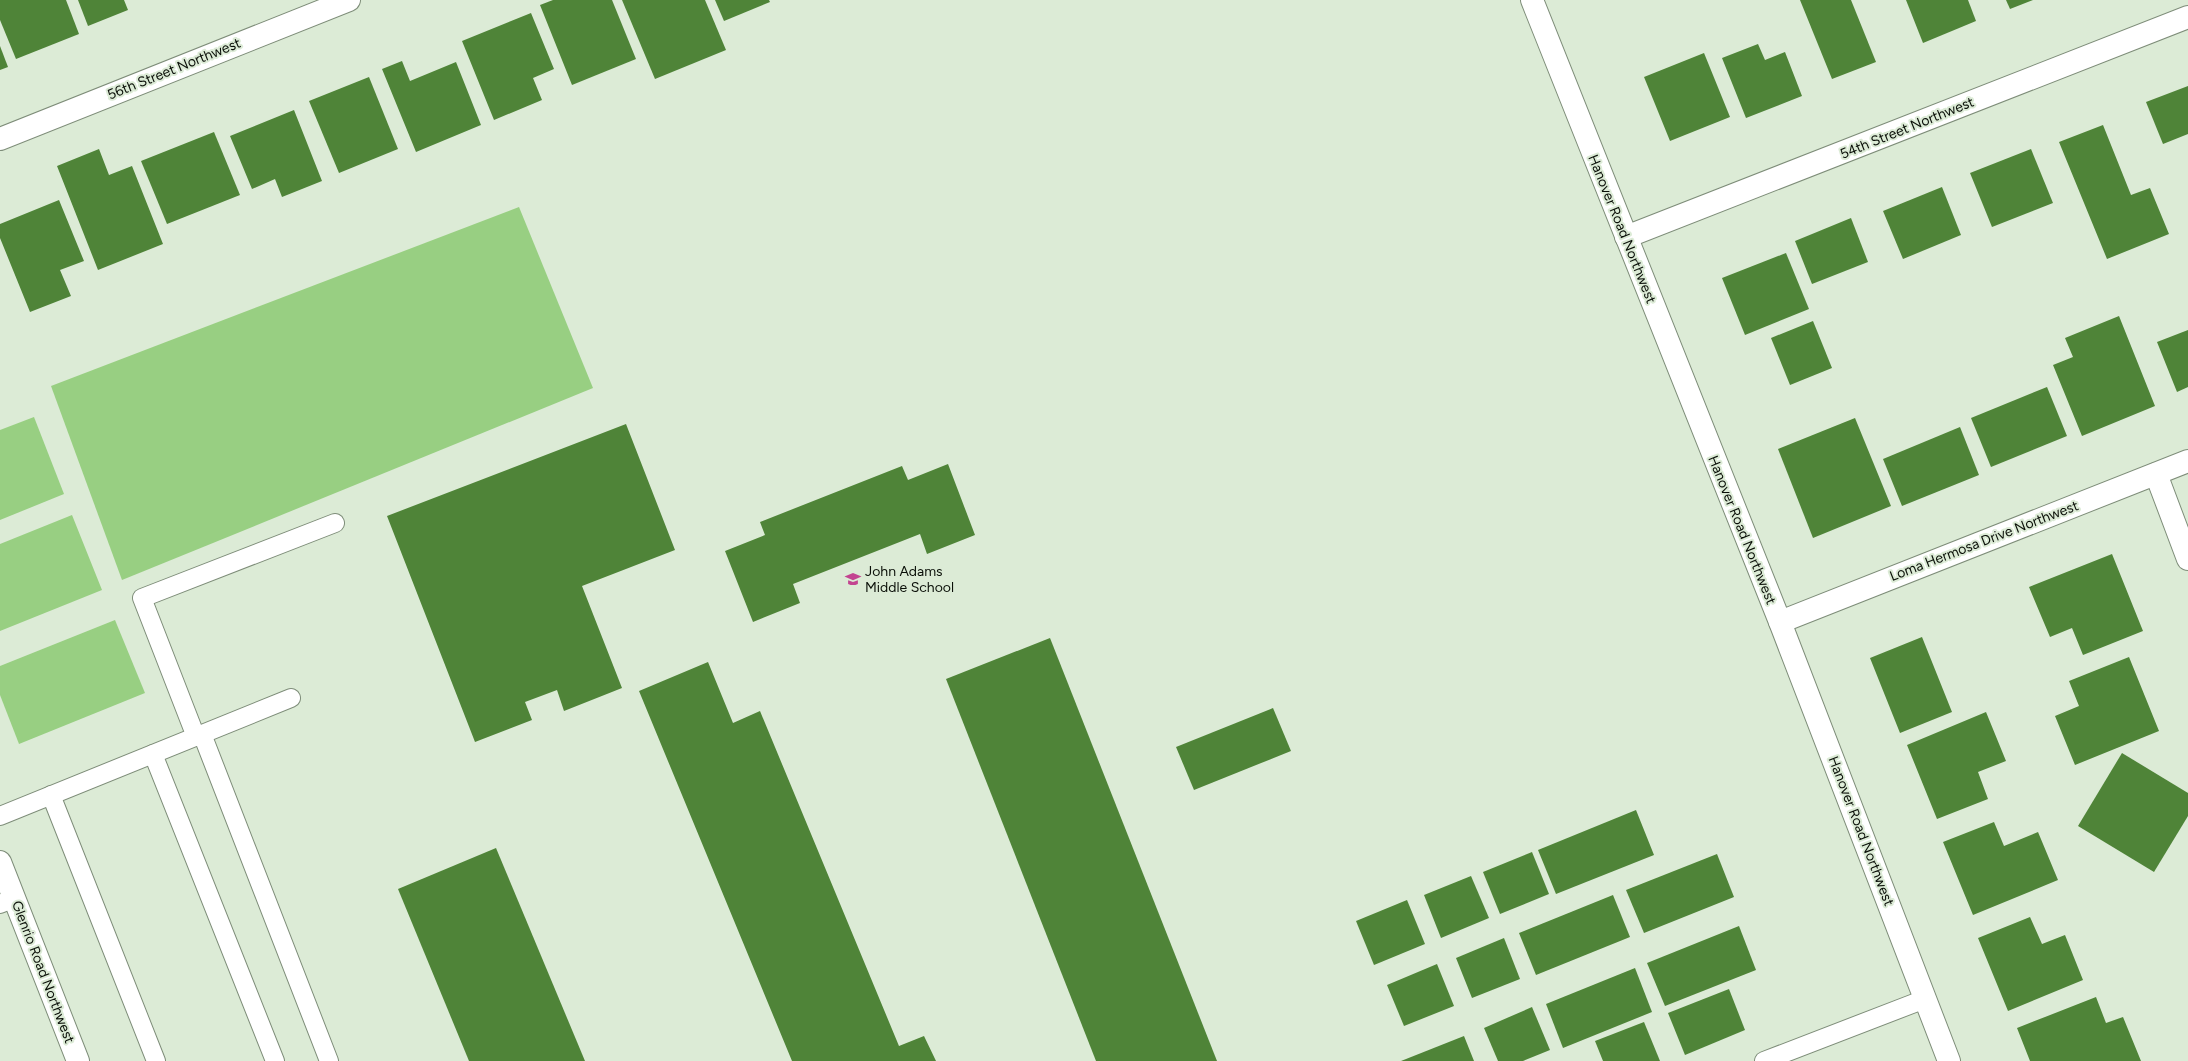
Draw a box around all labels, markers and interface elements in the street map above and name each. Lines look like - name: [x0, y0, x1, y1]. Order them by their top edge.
- street label: 56th Street Northwest: [105, 34, 243, 104]
- street label: 54th Street Northwest: [1838, 93, 1976, 163]
- street label: Hanover Road Northwest: [1584, 152, 1660, 306]
- street label: Hanover Road Northwest: [1704, 453, 1780, 607]
- street label: Loma Hermosa Drive Northwest: [1887, 497, 2081, 585]
- place label: John Adams Middle School: [865, 563, 954, 596]
- school or university icon: John Adams Middle School: [844, 570, 862, 588]
- street label: Hanover Road Northwest: [1825, 754, 1897, 908]
- street label: Glenrio Road Northwest: [8, 898, 78, 1046]

